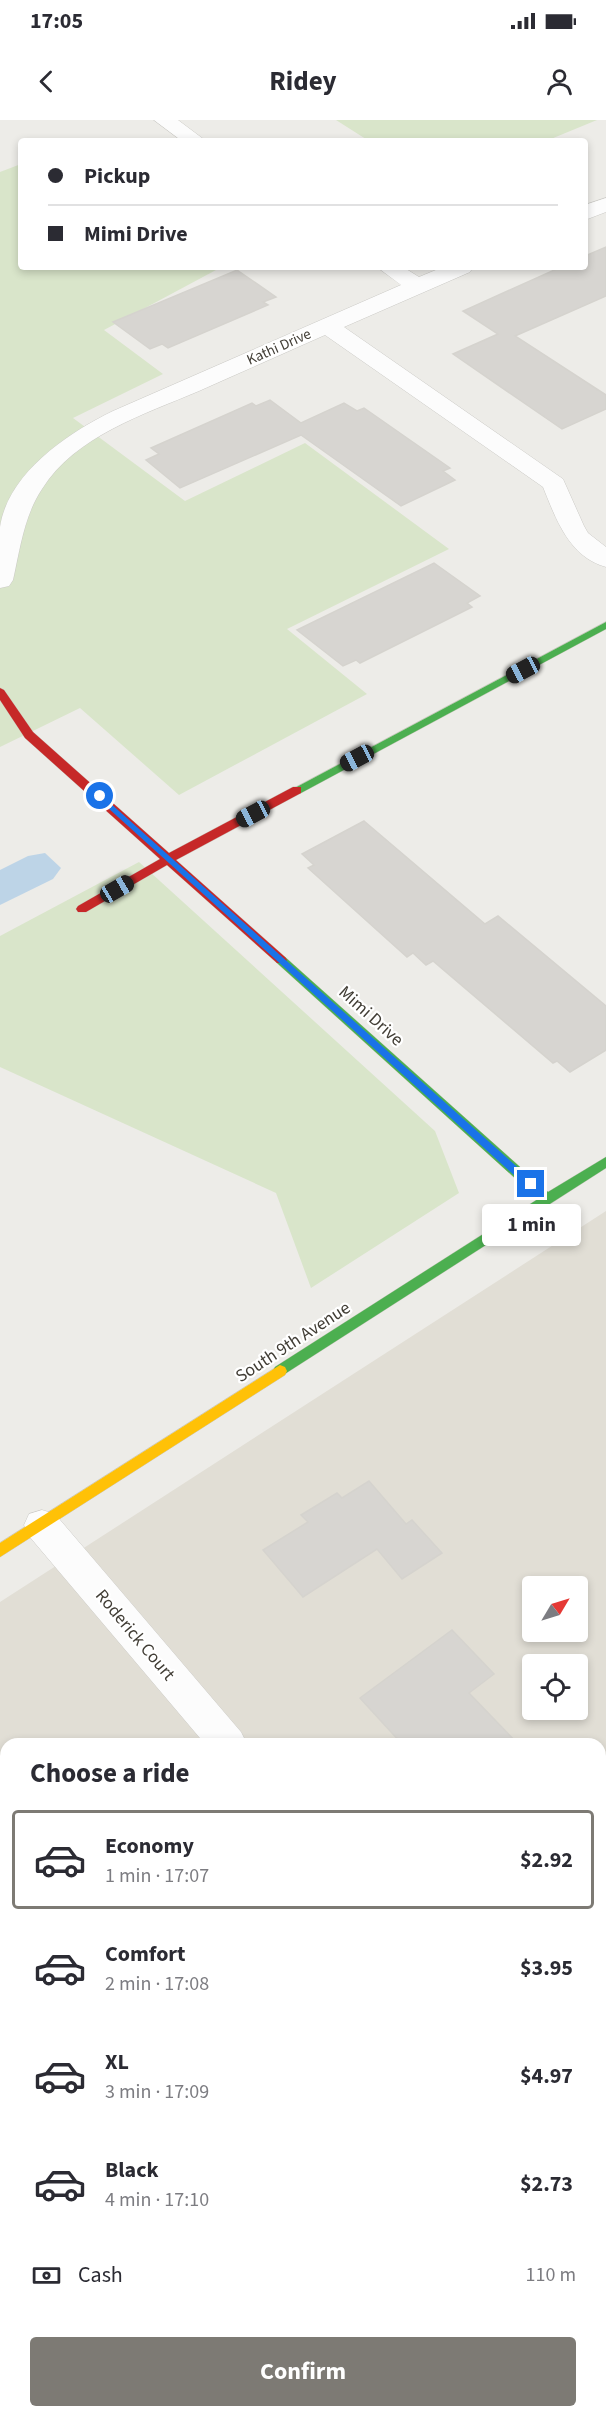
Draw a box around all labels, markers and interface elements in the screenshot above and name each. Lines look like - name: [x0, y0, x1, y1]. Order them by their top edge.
- text: 17:05: [30, 5, 83, 37]
- text: Ridey: [269, 62, 337, 101]
- icon: back: [30, 65, 63, 98]
- icon: person: [543, 65, 576, 98]
- text: Pickup: [84, 160, 150, 192]
- text: Mimi Drive: [84, 218, 188, 250]
- street label: Kathi Drive: [243, 323, 315, 371]
- car: [503, 654, 543, 686]
- car: [337, 742, 377, 774]
- route start: [86, 782, 113, 809]
- car: [233, 798, 273, 830]
- car: [97, 872, 137, 906]
- street label: Mimi Drive: [333, 980, 409, 1052]
- route end: [517, 1170, 544, 1197]
- callout: 1 min: [482, 1205, 580, 1247]
- text: 1 min: [507, 1211, 556, 1239]
- street label: South 9th Avenue: [231, 1295, 355, 1389]
- north arrow: [522, 1576, 588, 1642]
- map controls: [522, 1576, 588, 1720]
- street label: Roderick Court: [89, 1584, 181, 1686]
- button: locate: [522, 1654, 588, 1720]
- text: Choose a ride: [30, 1754, 190, 1793]
- text: Economy: [105, 1830, 194, 1862]
- icon: car: [33, 1833, 87, 1887]
- text: $2.92: [520, 1844, 573, 1876]
- text: 1 min · 17:07: [105, 1862, 209, 1890]
- text: Comfort: [105, 1938, 186, 1970]
- icon: car: [33, 1941, 87, 1995]
- text: $3.95: [520, 1952, 573, 1984]
- text: 2 min · 17:08: [105, 1970, 209, 1998]
- text: XL: [105, 2046, 129, 2078]
- icon: car: [33, 2049, 87, 2103]
- text: $4.97: [520, 2060, 573, 2092]
- text: 3 min · 17:09: [105, 2078, 209, 2106]
- text: Black: [105, 2154, 159, 2186]
- icon: car: [33, 2157, 87, 2211]
- text: $2.73: [520, 2168, 573, 2200]
- text: 4 min · 17:10: [105, 2186, 209, 2214]
- icon: cash: [30, 2259, 63, 2292]
- text: Cash: [78, 2259, 123, 2291]
- text: 110 m: [526, 2261, 576, 2289]
- button: Confirm: [30, 2337, 576, 2406]

